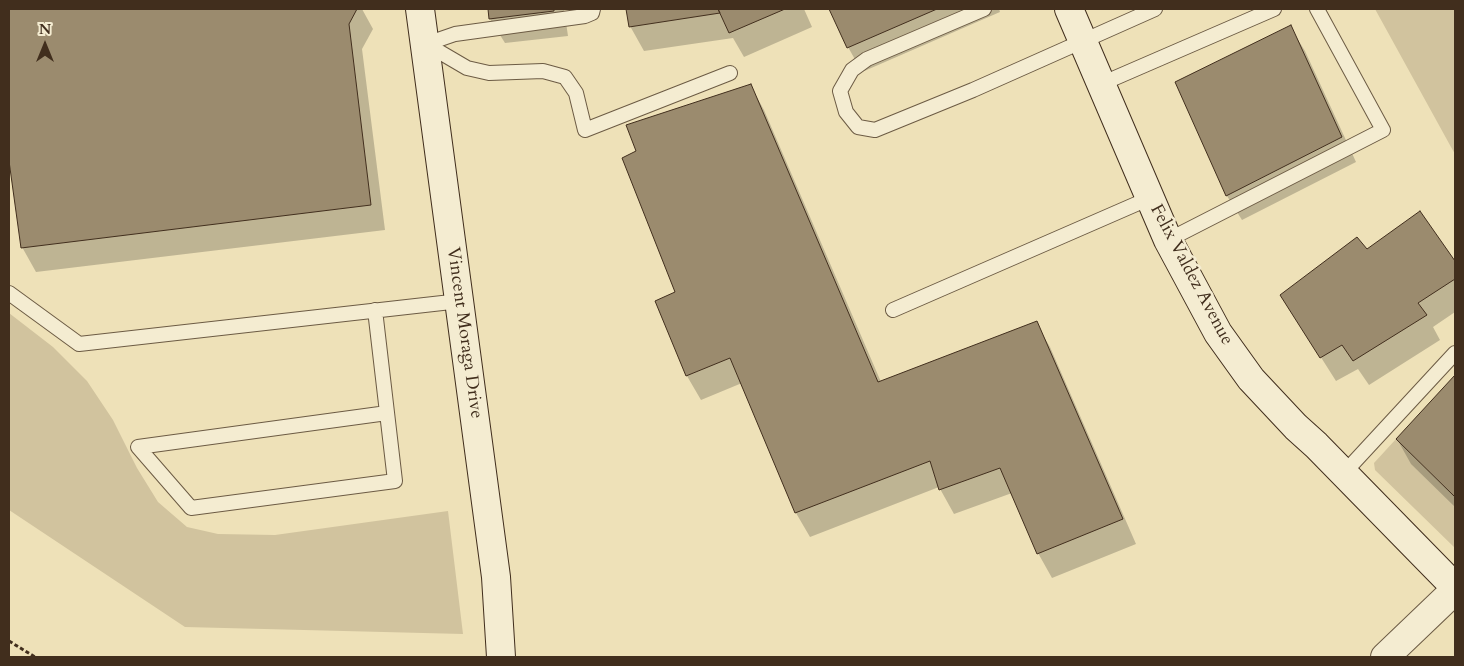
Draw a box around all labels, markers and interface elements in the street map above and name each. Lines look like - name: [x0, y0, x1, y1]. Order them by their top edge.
- north arrow: [20, 20, 70, 70]
- text: N: [39, 20, 51, 39]
- street label: Felix Valdez Avenue: [1145, 201, 1237, 349]
- street label: Vincent Moraga Drive: [441, 246, 487, 420]

